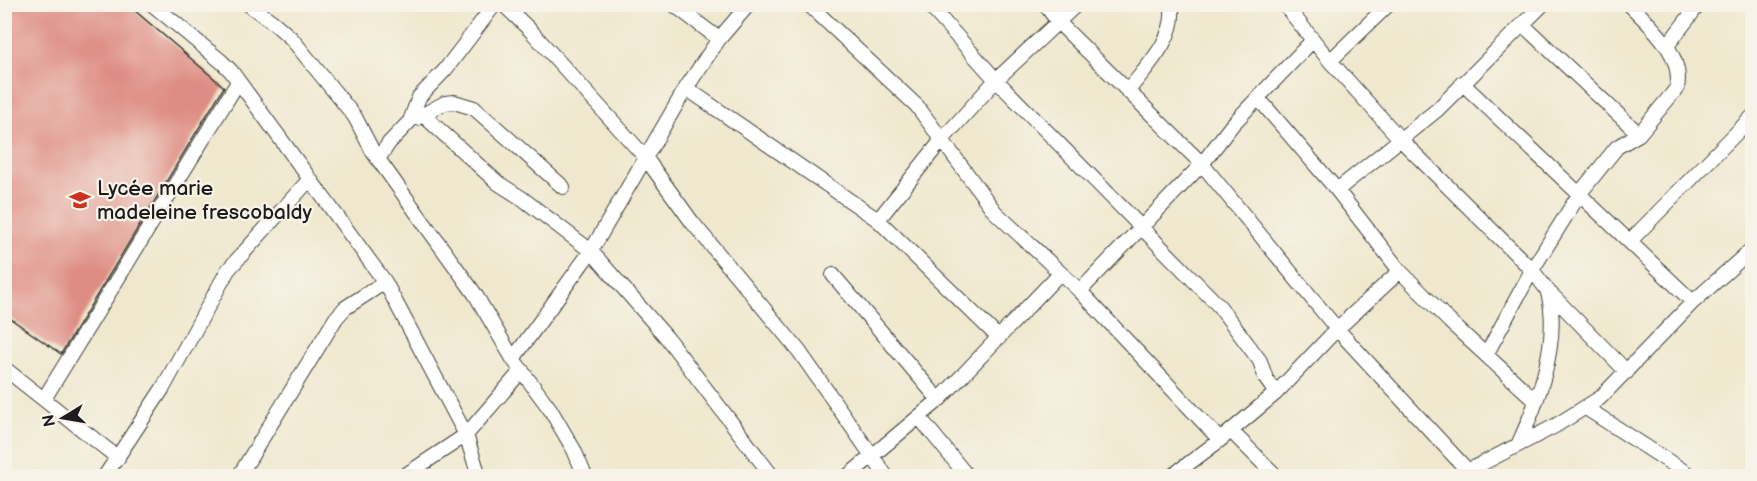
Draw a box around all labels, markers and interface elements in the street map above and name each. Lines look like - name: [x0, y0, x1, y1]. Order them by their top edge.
- place label: Lycée marie madeleine frescobaldy: [97, 176, 312, 225]
- school or university icon: Lycée marie madeleine frescobaldy: [68, 188, 92, 212]
- north arrow: [33, 388, 93, 448]
- text: N: [39, 413, 60, 428]

